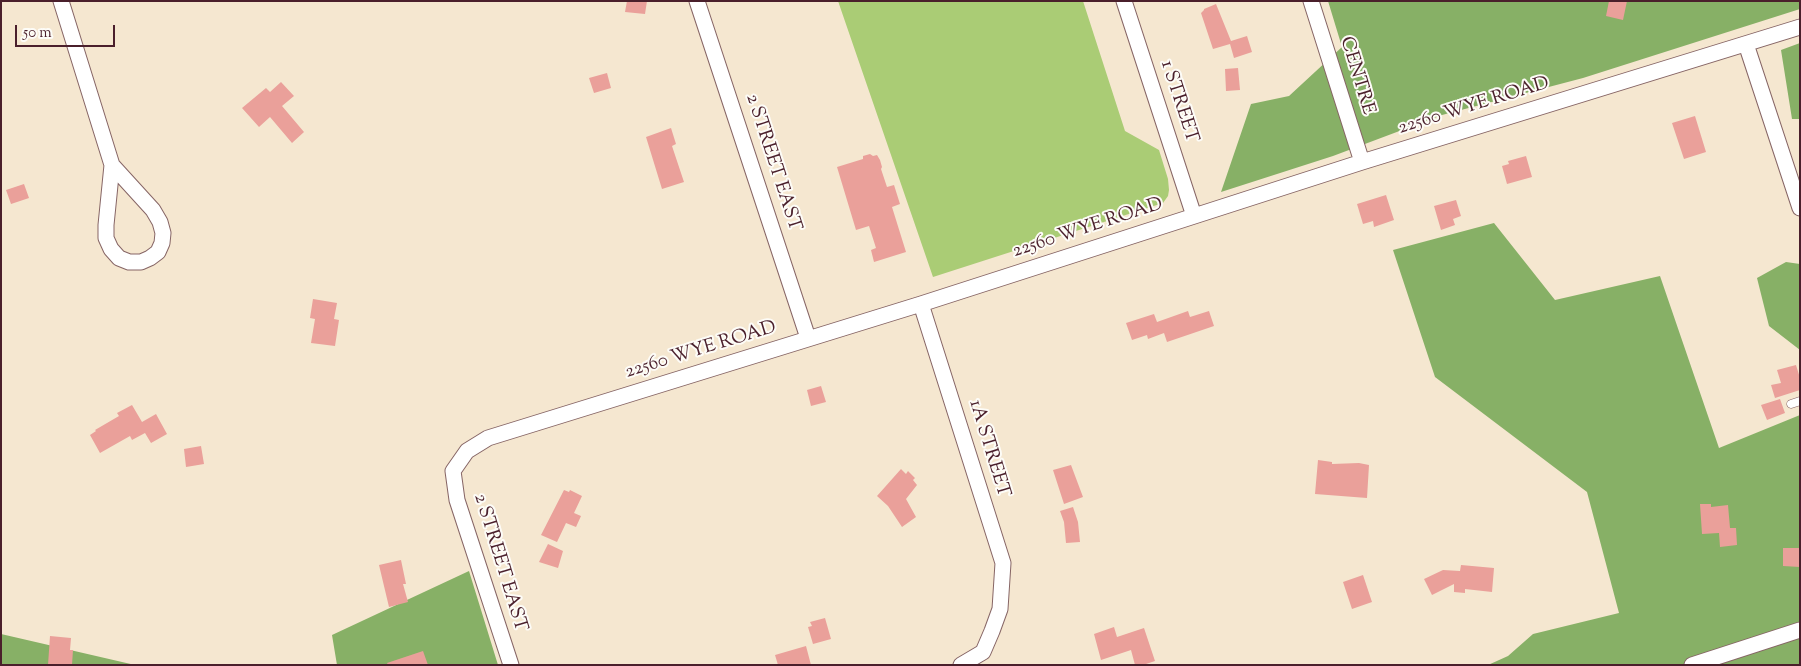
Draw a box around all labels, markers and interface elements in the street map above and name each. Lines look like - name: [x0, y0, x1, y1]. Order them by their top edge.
- scale bar: [18, 15, 118, 47]
- text: 50 m: [23, 23, 52, 44]
- street label: CENTRE: [1333, 34, 1379, 118]
- street label: 1 STREET: [1154, 58, 1202, 146]
- street label: 22560 WYE ROAD: [1396, 73, 1552, 141]
- street label: 2 STREET EAST: [739, 92, 805, 234]
- street label: 22560 WYE ROAD: [1010, 194, 1166, 264]
- street label: 22560 WYE ROAD: [623, 317, 779, 385]
- street label: 1A STREET: [962, 398, 1014, 500]
- street label: 2 STREET EAST: [467, 491, 531, 635]

